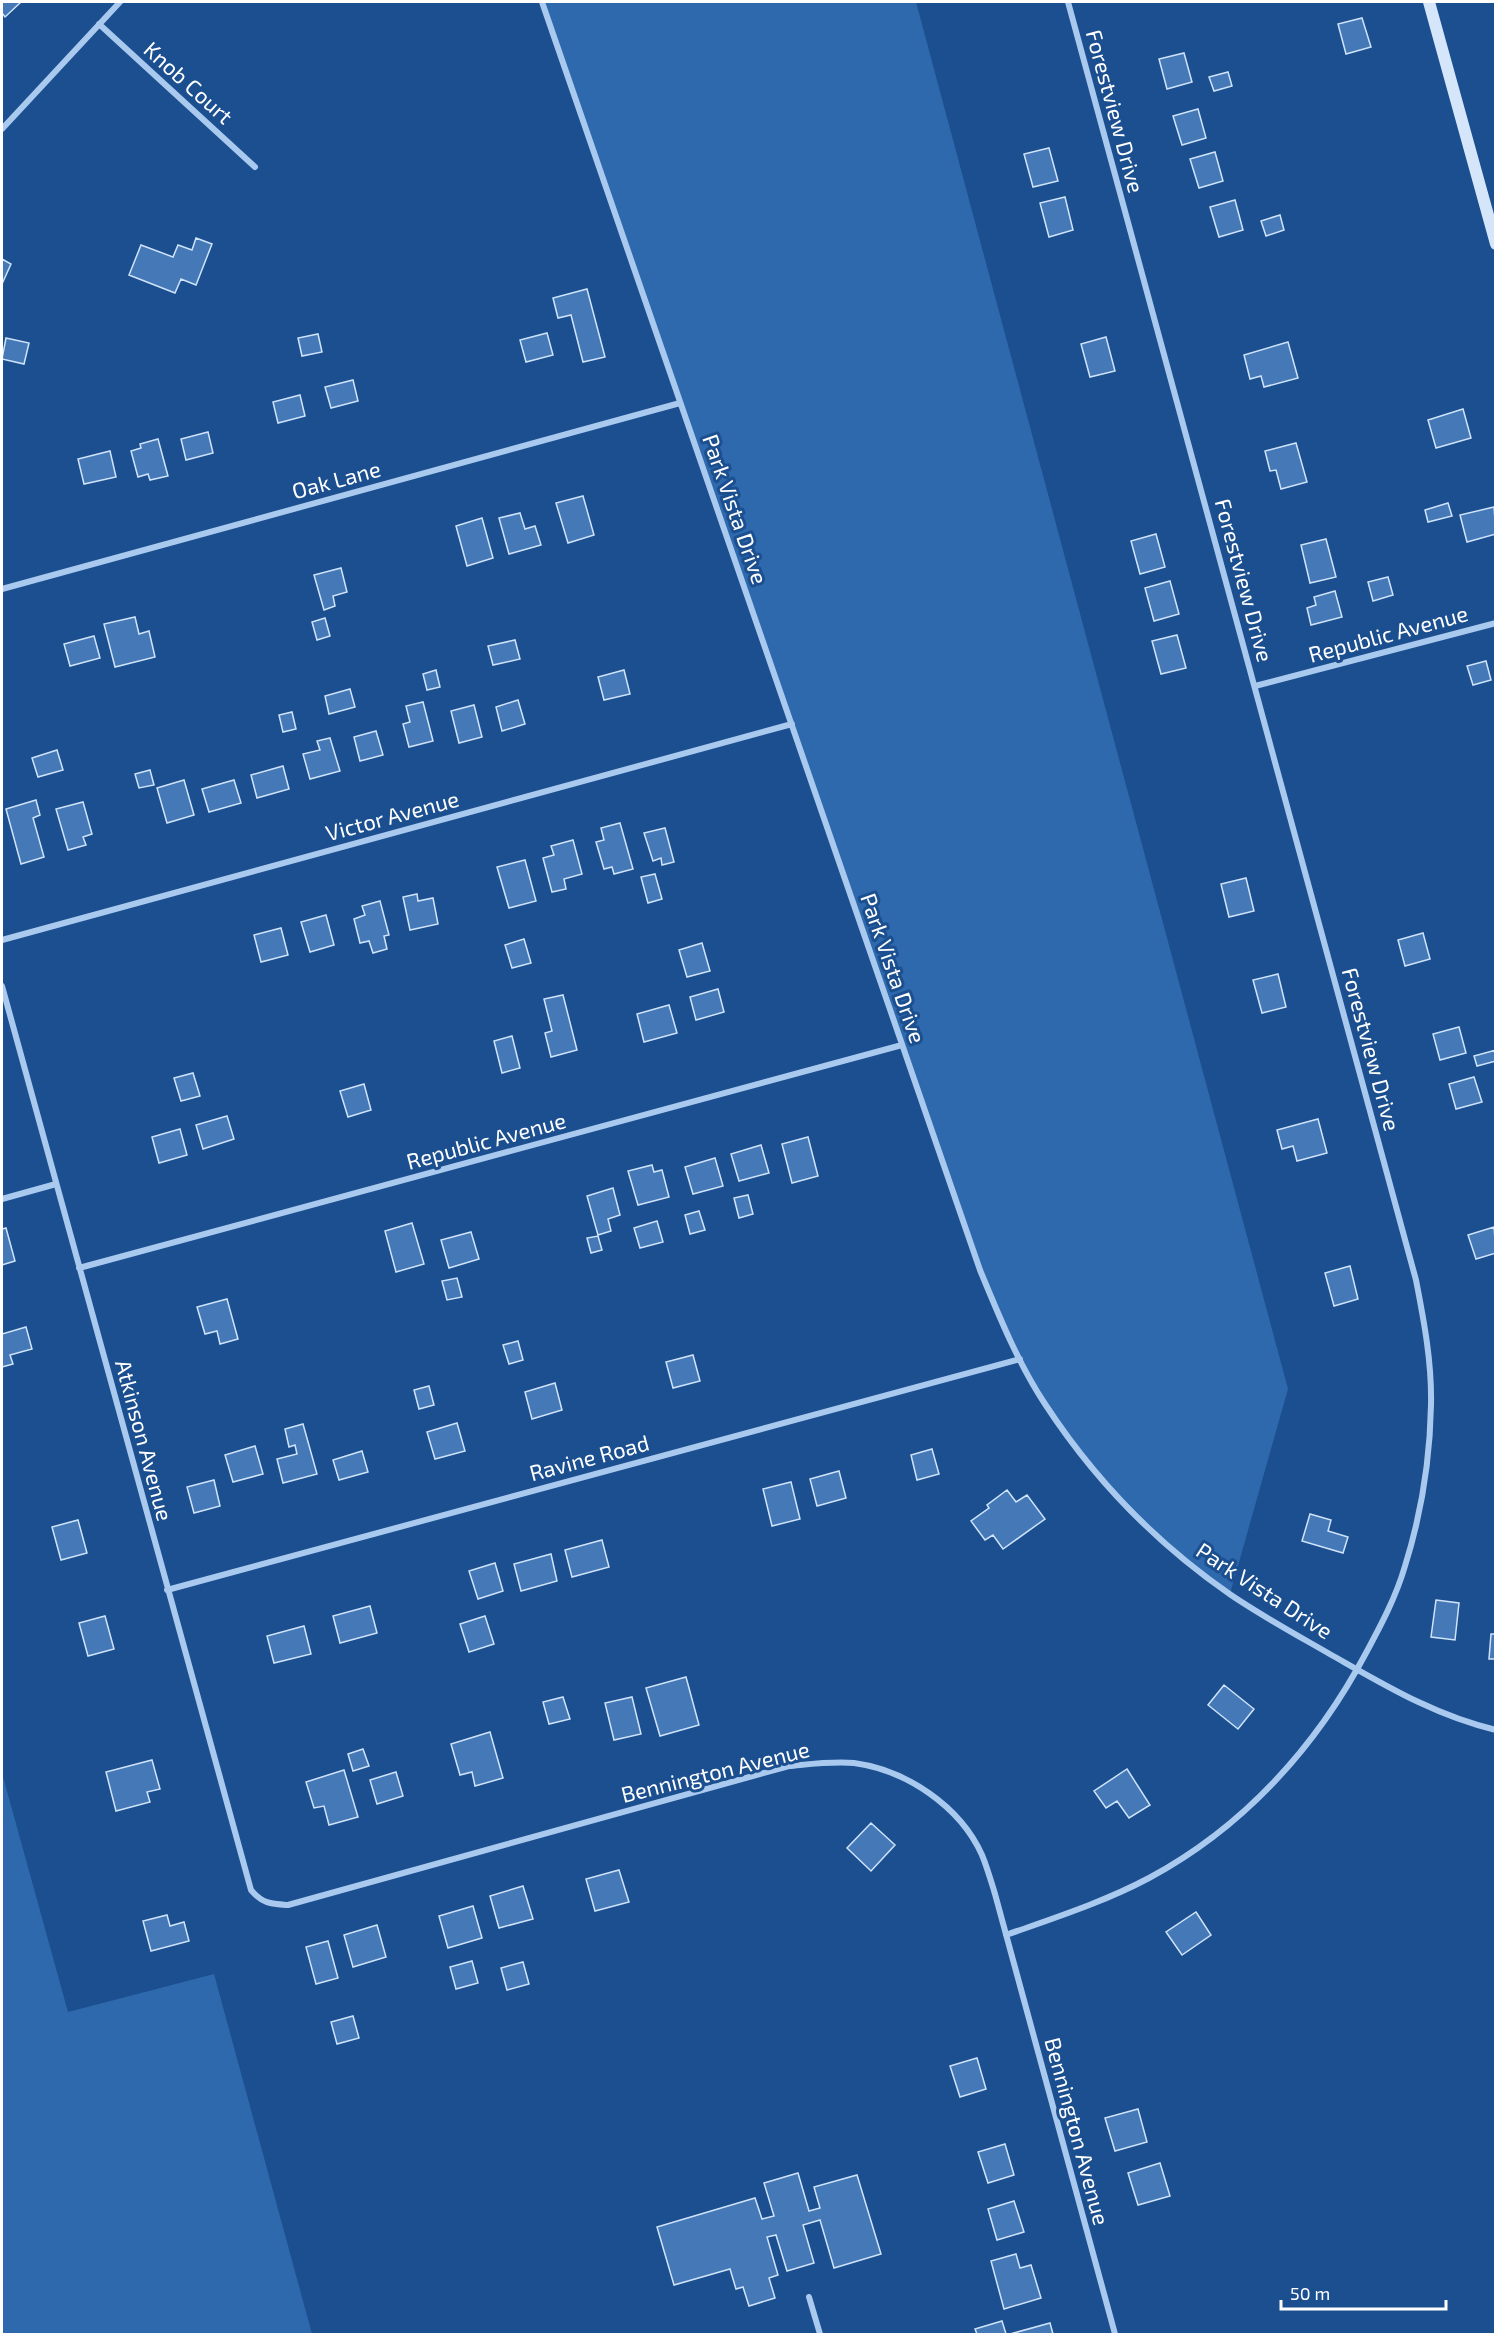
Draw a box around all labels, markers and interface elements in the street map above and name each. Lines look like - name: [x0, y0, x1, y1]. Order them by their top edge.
- street label: Forestview Drive: [1082, 27, 1150, 195]
- street label: Knob Court: [139, 35, 239, 129]
- street label: Park Vista Drive: [698, 431, 774, 587]
- street label: Oak Lane: [289, 455, 383, 503]
- street label: Forestview Drive: [1211, 496, 1279, 664]
- street label: Republic Avenue: [1305, 599, 1471, 667]
- street label: Victor Avenue: [322, 785, 462, 845]
- street label: Park Vista Drive: [856, 890, 932, 1046]
- street label: Forestview Drive: [1338, 965, 1406, 1133]
- street label: Republic Avenue: [403, 1106, 569, 1174]
- street label: Atkinson Avenue: [111, 1357, 179, 1523]
- street label: Ravine Road: [526, 1429, 652, 1485]
- street label: Park Vista Drive: [1192, 1536, 1338, 1644]
- street label: Bennington Avenue: [618, 1735, 812, 1807]
- street label: Bennington Avenue: [1040, 2034, 1116, 2228]
- scale bar: [1281, 2273, 1446, 2311]
- text: 50 m: [1290, 2282, 1330, 2304]

